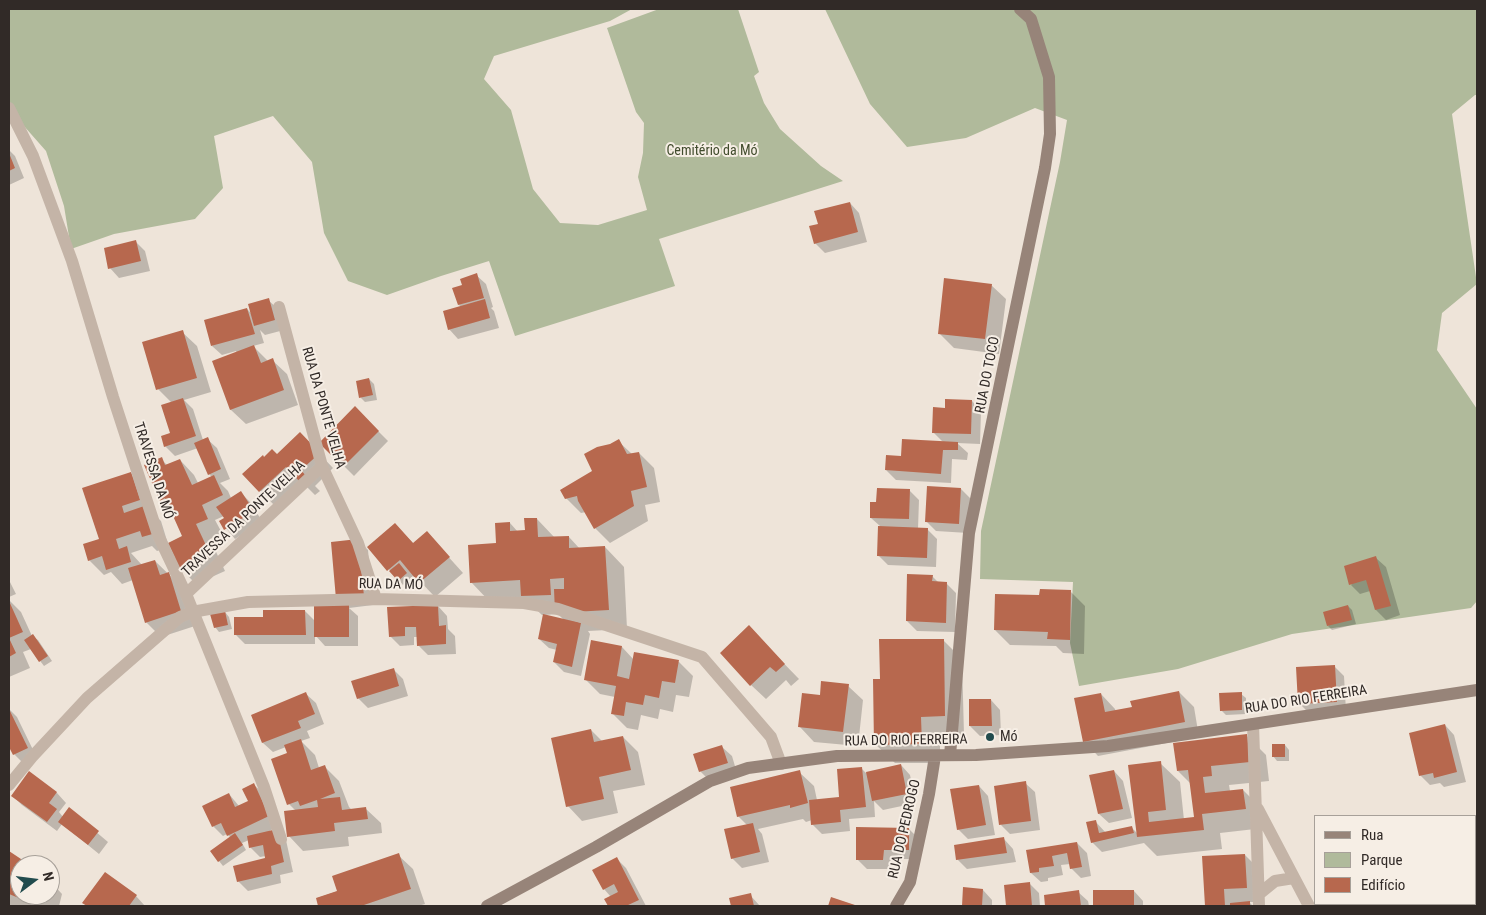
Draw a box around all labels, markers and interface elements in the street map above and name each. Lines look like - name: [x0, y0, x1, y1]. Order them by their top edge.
- park label: Cemitério da Mó: [666, 143, 758, 159]
- street label: RUA DO TOCO: [972, 335, 1004, 415]
- street label: RUA DA PONTE VELHA: [298, 345, 348, 471]
- street label: TRAVESSA DA MÓ: [129, 420, 177, 522]
- street label: TRAVESSA DA PONTE VELHA: [179, 457, 309, 581]
- street label: RUA DA MÓ: [359, 576, 423, 594]
- street label: RUA DO RIO FERREIRA: [1244, 682, 1368, 718]
- place label: Mó: [1000, 729, 1018, 745]
- marker: Mó: [984, 731, 996, 743]
- street label: RUA DO RIO FERREIRA: [844, 732, 968, 750]
- street label: RUA DO PEDROGO: [885, 778, 925, 880]
- legend: [1314, 815, 1476, 905]
- text: Rua: [1361, 826, 1383, 844]
- text: Parque: [1361, 851, 1403, 869]
- north arrow: [10, 855, 60, 905]
- text: N: [40, 870, 57, 883]
- text: Edifício: [1361, 876, 1405, 894]

